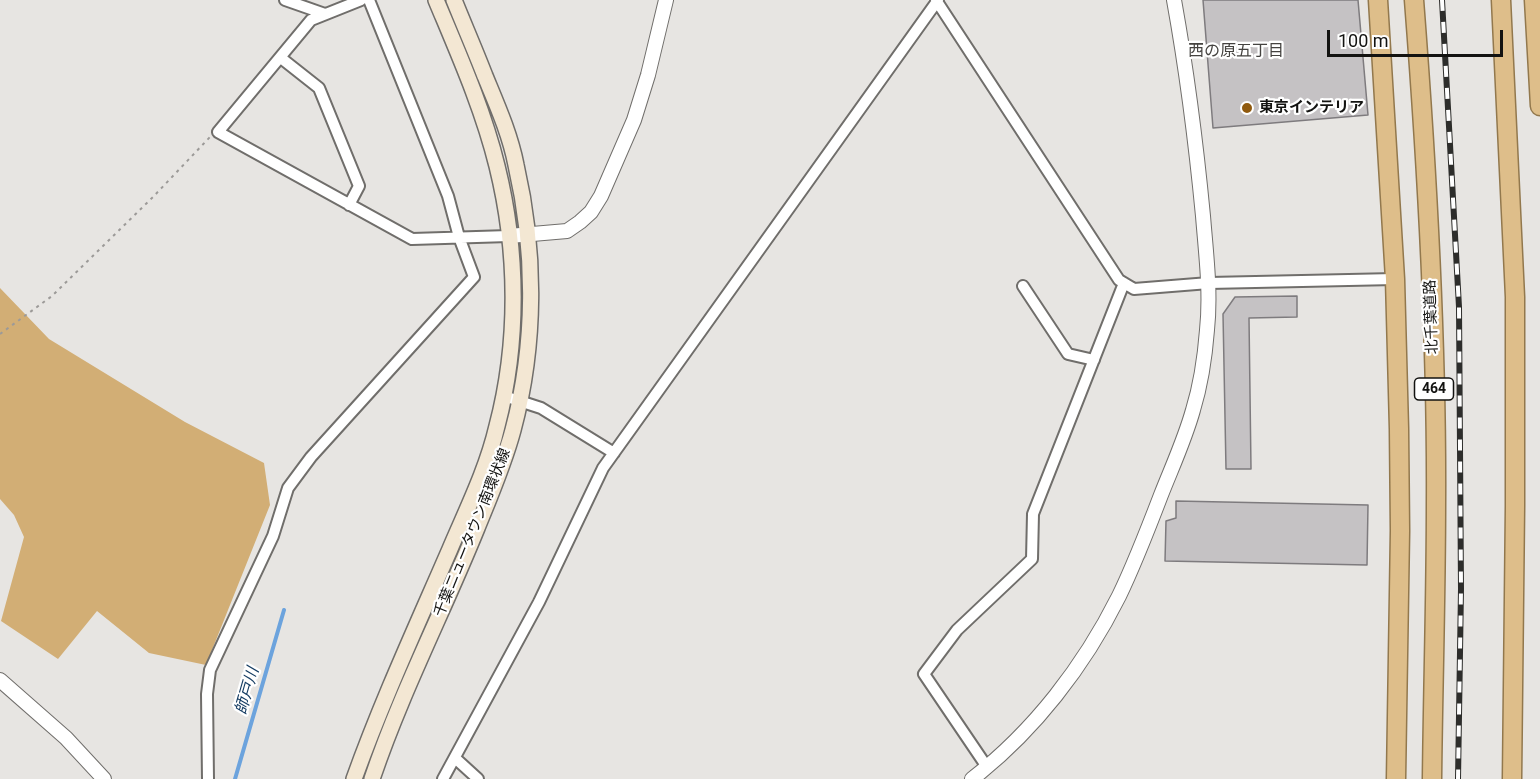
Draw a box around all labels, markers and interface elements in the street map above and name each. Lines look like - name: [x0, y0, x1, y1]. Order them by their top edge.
- scale bar: [1330, 18, 1506, 56]
- text: 100 m: [1338, 30, 1389, 51]
- district label: 西の原五丁目: [1188, 42, 1284, 62]
- place label: 東京インテリア: [1259, 99, 1364, 117]
- marker: 東京インテリア: [1240, 101, 1254, 115]
- street label: 北千葉道路: [1422, 279, 1442, 355]
- road number: 464: [1414, 378, 1454, 400]
- street label: 千葉ニュータウン南環状線: [431, 446, 515, 620]
- water label: 師戸川: [232, 665, 264, 717]

